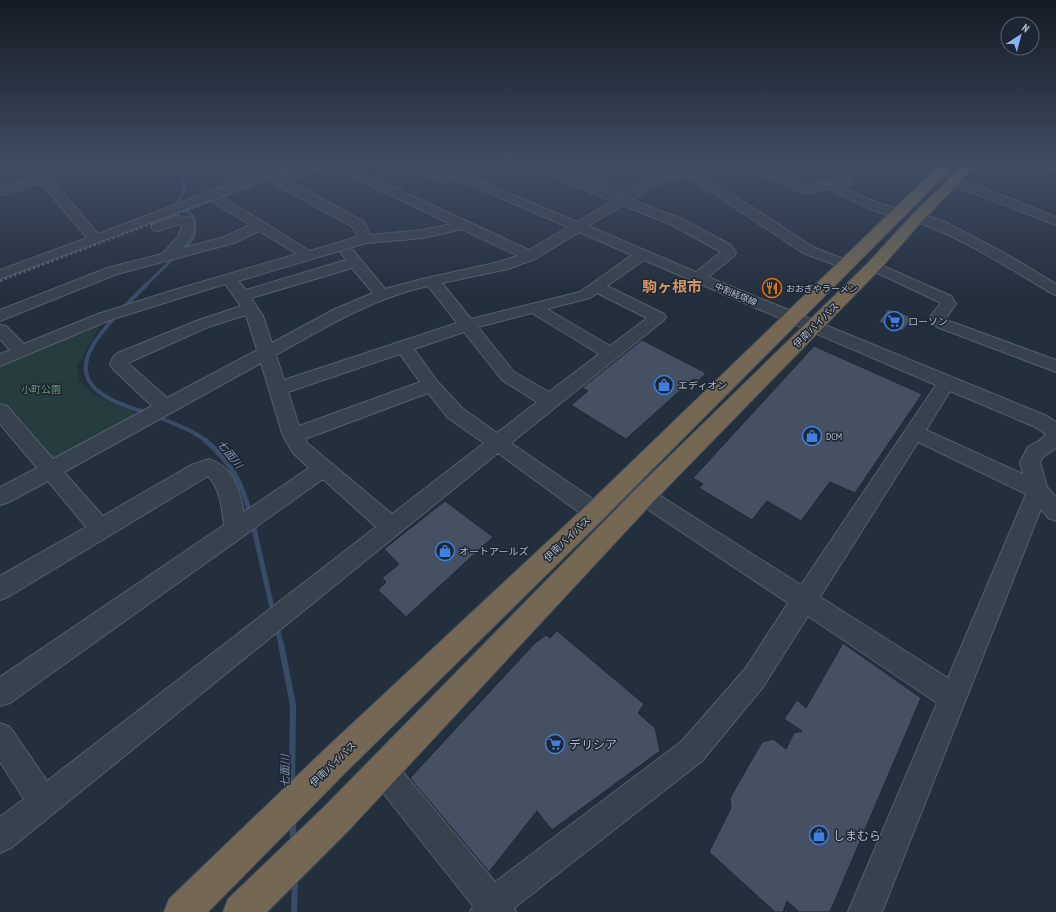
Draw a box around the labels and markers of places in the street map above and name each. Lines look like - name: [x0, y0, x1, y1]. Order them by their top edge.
- restaurant icon: おおぎやラーメン: [761, 277, 783, 299]
- place label: おおぎやラーメン: [786, 283, 858, 294]
- supermarket icon: ローソン: [883, 310, 905, 332]
- place label: ローソン: [908, 315, 948, 328]
- shop icon: エディオン: [653, 374, 675, 396]
- place label: エディオン: [678, 379, 727, 392]
- shop icon: DCM: [801, 425, 823, 447]
- place label: DCM: [826, 430, 842, 443]
- shop icon: オートアールズ: [434, 540, 456, 562]
- place label: オートアールズ: [459, 545, 528, 558]
- supermarket icon: デリシア: [544, 733, 566, 755]
- place label: デリシア: [569, 737, 617, 752]
- shop icon: しまむら: [808, 824, 830, 846]
- place label: しまむら: [833, 828, 881, 843]

